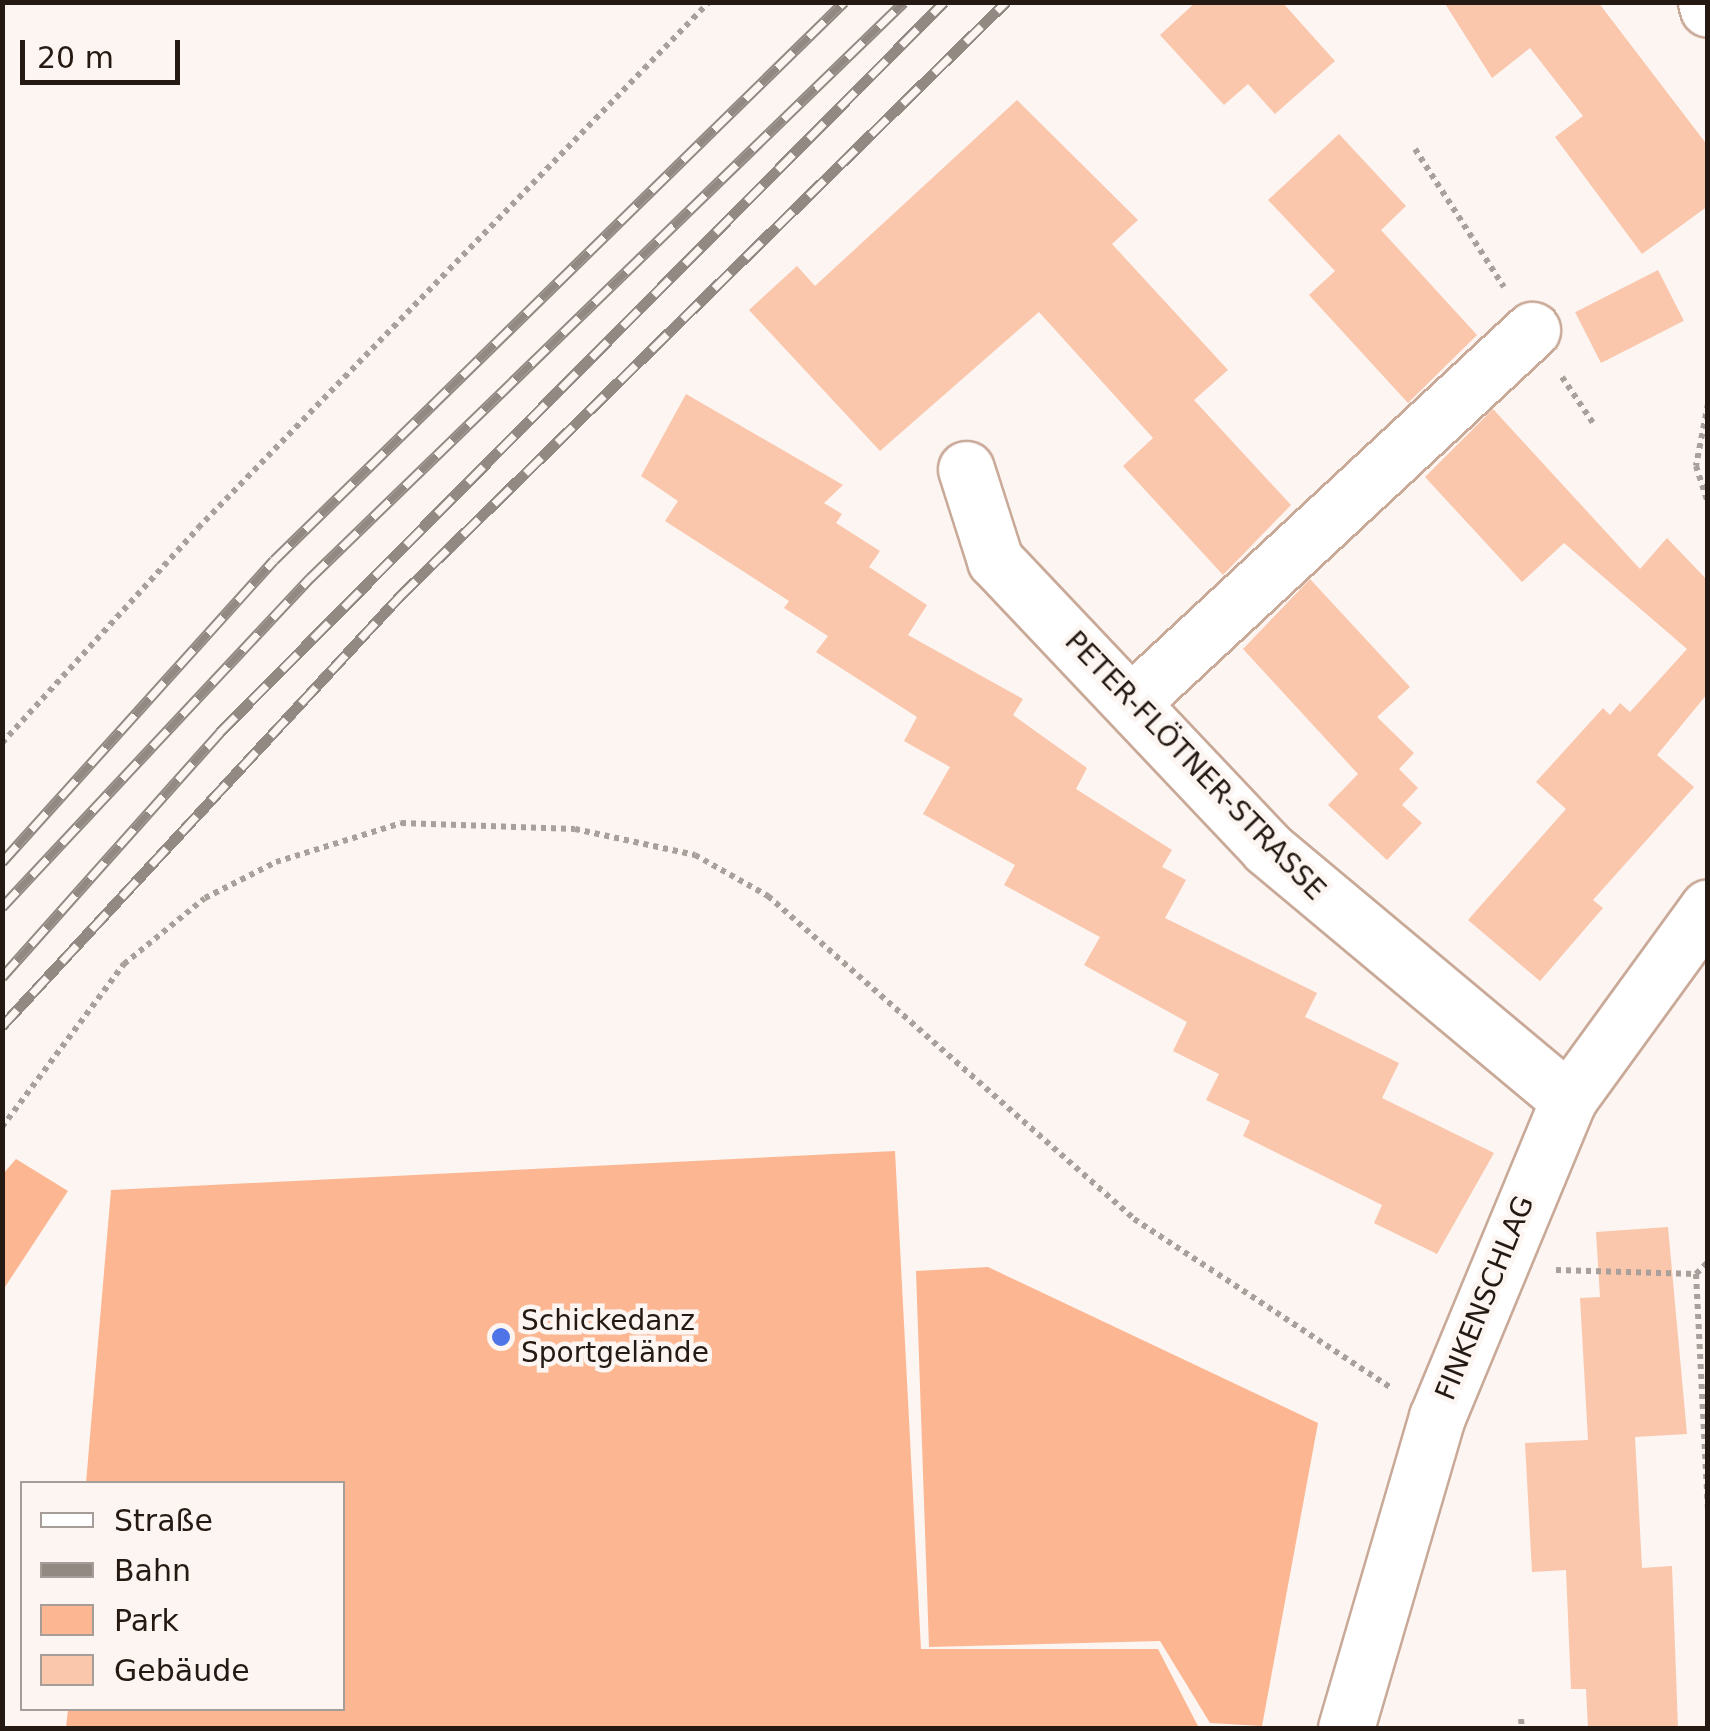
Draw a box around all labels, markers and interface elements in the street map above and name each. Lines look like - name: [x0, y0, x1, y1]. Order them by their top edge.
- scale bar: [25, 20, 185, 82]
- text: 20 m: [37, 40, 114, 75]
- street label: PETER-FLÖTNER-STRASSE: [1058, 625, 1332, 907]
- street label: FINKENSCHLAG: [1429, 1191, 1541, 1405]
- place label: Schickedanz Sportgelände: [521, 1304, 709, 1370]
- marker: Schickedanz Sportgelände: [490, 1326, 512, 1348]
- legend: [20, 1481, 345, 1711]
- text: Straße: [114, 1503, 213, 1538]
- text: Bahn: [114, 1553, 191, 1588]
- text: Park: [114, 1603, 179, 1638]
- text: Gebäude: [114, 1653, 250, 1688]

